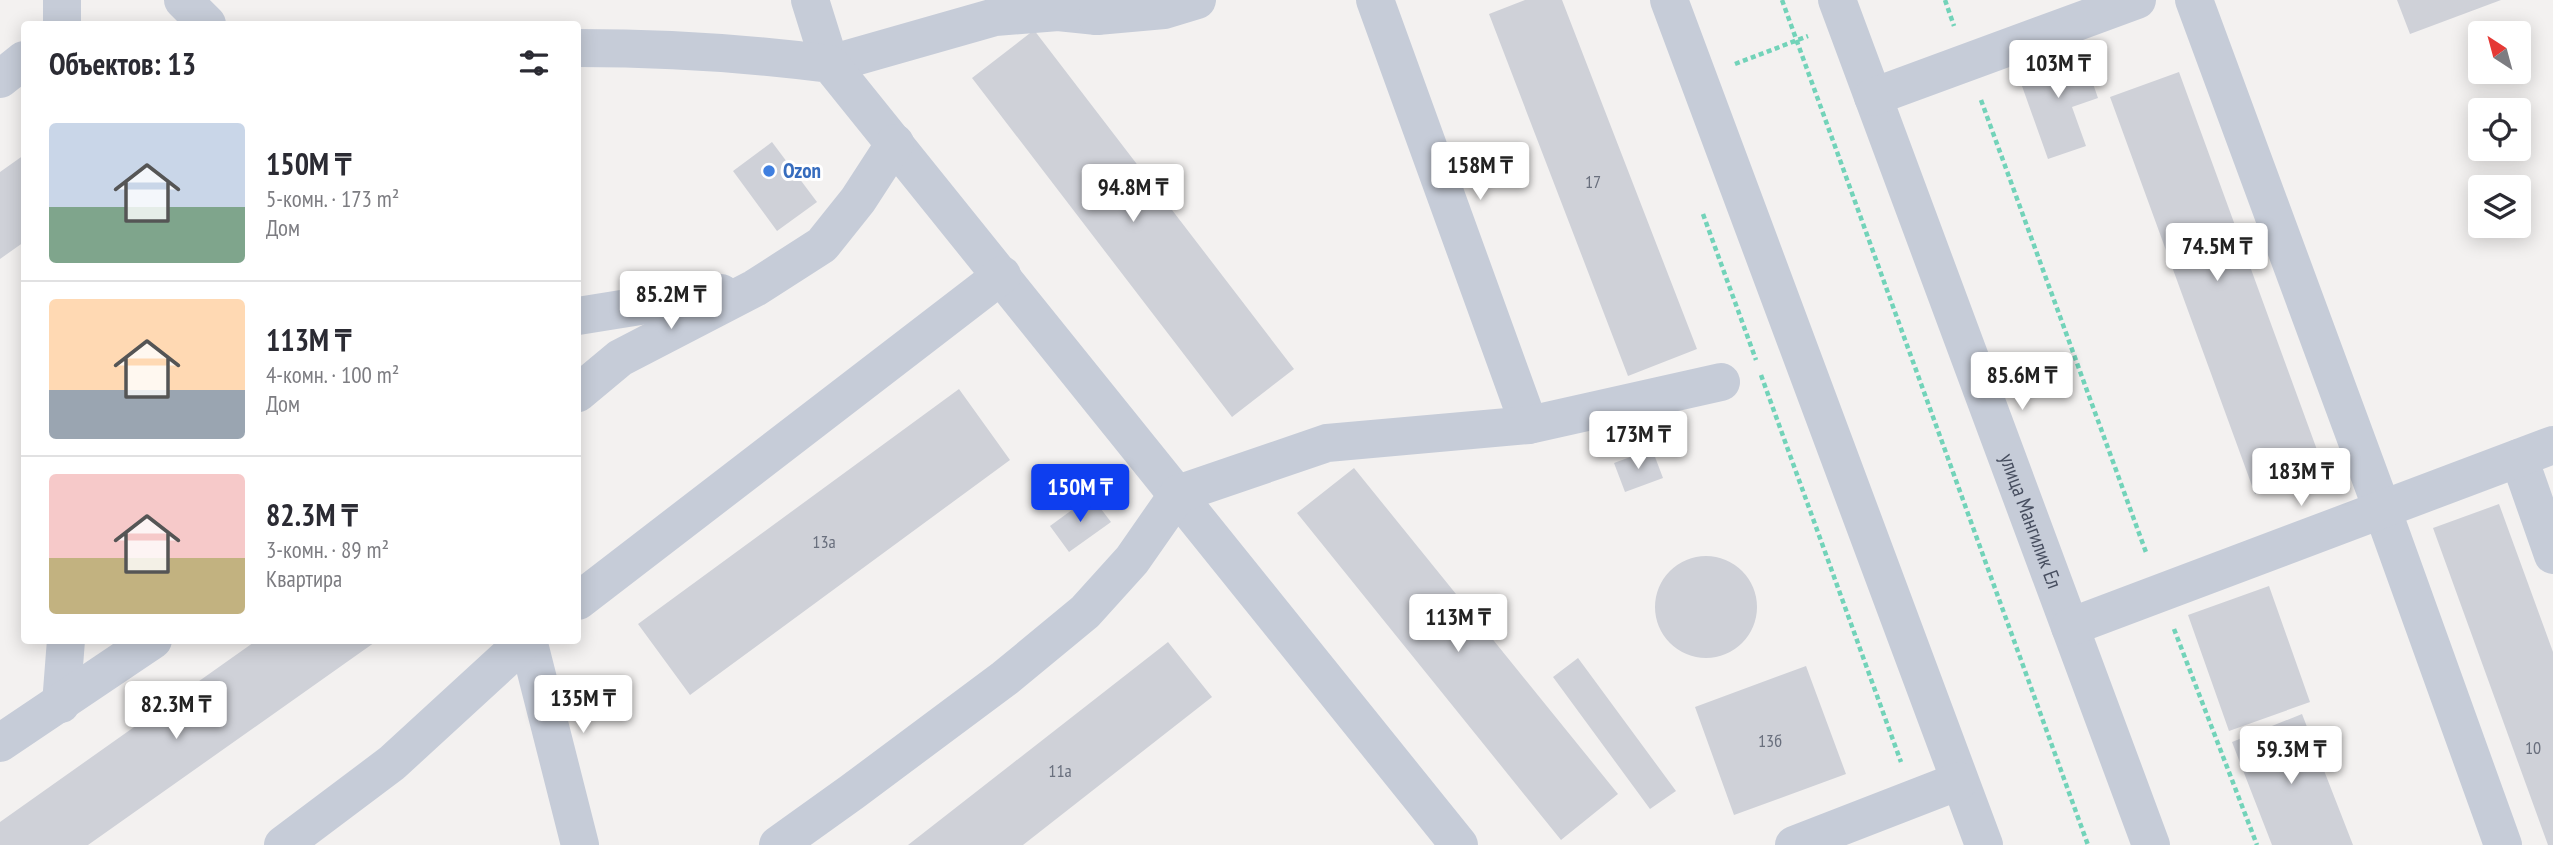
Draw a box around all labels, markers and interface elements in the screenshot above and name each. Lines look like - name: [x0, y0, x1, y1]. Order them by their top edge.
- north arrow: [2468, 21, 2530, 84]
- map controls: [2468, 21, 2531, 238]
- pin: 103M ₸: [2001, 41, 2115, 100]
- text: Объектов: 13: [49, 44, 196, 83]
- icon: filters: [515, 44, 553, 82]
- text: 103M ₸: [2025, 48, 2091, 77]
- button: locate: [2468, 98, 2531, 161]
- pin: 158M ₸: [1423, 142, 1537, 202]
- text: 150M ₸: [266, 144, 351, 183]
- text: 158M ₸: [1447, 150, 1513, 179]
- icon: home: [105, 151, 189, 235]
- place label: Ozon: [783, 157, 821, 184]
- marker: Ozon: [761, 163, 777, 179]
- pin: 94.8M ₸: [1068, 164, 1198, 224]
- house number: 17: [1585, 170, 1601, 193]
- text: 94.8M ₸: [1098, 172, 1168, 201]
- button: layers: [2468, 175, 2531, 238]
- text: 5-комн. · 173 m²: [266, 184, 399, 213]
- text: Дом: [266, 213, 300, 242]
- pin: 74.5M ₸: [2152, 224, 2282, 283]
- text: 74.5M ₸: [2182, 231, 2252, 260]
- pin: 85.2M ₸: [606, 272, 736, 331]
- text: 85.2M ₸: [636, 279, 706, 308]
- text: 113M ₸: [266, 320, 351, 359]
- icon: home: [105, 327, 189, 411]
- pin: 85.6M ₸: [1957, 352, 2087, 412]
- text: 4-комн. · 100 m²: [266, 360, 399, 389]
- text: 85.6M ₸: [1987, 360, 2057, 389]
- text: Дом: [266, 389, 300, 418]
- pin: 173M ₸: [1581, 412, 1695, 471]
- text: 173M ₸: [1605, 419, 1671, 448]
- pin: 183M ₸: [2244, 448, 2358, 508]
- street label: улица Мангилик Ел: [1994, 450, 2069, 592]
- text: 183M ₸: [2268, 456, 2334, 485]
- pin: 150M ₸: [1023, 464, 1137, 524]
- text: 150M ₸: [1047, 472, 1113, 501]
- text: 82.3M ₸: [266, 495, 358, 534]
- icon: home: [105, 502, 189, 586]
- house number: 13а: [812, 530, 836, 553]
- text: 3-комн. · 89 m²: [266, 535, 389, 564]
- text: Квартира: [266, 564, 342, 593]
- pin: 113M ₸: [1401, 594, 1515, 654]
- text: 113M ₸: [1425, 602, 1491, 631]
- pin: 135M ₸: [526, 676, 640, 735]
- pin: 82.3M ₸: [111, 682, 241, 741]
- text: 135M ₸: [550, 683, 616, 712]
- text: 82.3M ₸: [141, 689, 211, 718]
- pin: 59.3M ₸: [2226, 726, 2356, 786]
- house number: 13б: [1758, 729, 1782, 752]
- text: 59.3M ₸: [2256, 734, 2326, 763]
- house number: 10: [2525, 736, 2541, 759]
- house number: 11а: [1048, 759, 1072, 782]

